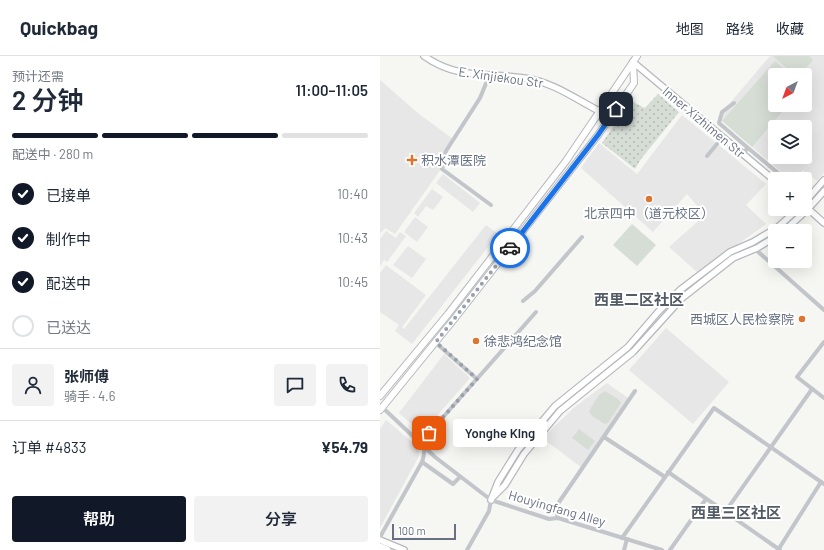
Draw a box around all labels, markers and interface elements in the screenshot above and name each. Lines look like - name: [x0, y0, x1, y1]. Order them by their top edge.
- text: Quickbag: [20, 16, 98, 39]
- text: 地图: [676, 20, 704, 37]
- text: 路线: [726, 20, 754, 37]
- text: 收藏: [776, 20, 804, 37]
- street label: E. Xinjiekou Str: [458, 63, 545, 91]
- text: 预计还需: [12, 68, 64, 84]
- north arrow: [768, 68, 812, 112]
- map controls: [768, 68, 812, 268]
- text: 11:00–11:05: [295, 81, 368, 99]
- street label: Inner Xizhimen Str: [659, 83, 749, 161]
- text: 2 分钟: [12, 84, 84, 115]
- pin: [599, 92, 633, 126]
- icon: home: [605, 98, 627, 120]
- button: layers: [768, 120, 812, 164]
- text: 配送中 · 280 m: [12, 146, 93, 162]
- place label: 积水潭医院: [421, 152, 486, 168]
- marker: 积水潭医院: [406, 154, 418, 166]
- button: +: [768, 172, 812, 216]
- icon: check: [12, 183, 34, 205]
- text: 已接单: [46, 186, 91, 204]
- text: 10:40: [337, 186, 368, 202]
- marker: 北京四中（道元校区）: [644, 194, 654, 204]
- place label: 北京四中（道元校区）: [584, 205, 714, 221]
- button: −: [768, 224, 812, 268]
- icon: check: [12, 227, 34, 249]
- courier: [490, 228, 530, 268]
- text: 制作中: [46, 230, 91, 248]
- text: 10:43: [338, 230, 368, 246]
- icon: car: [499, 237, 521, 259]
- icon: check: [12, 271, 34, 293]
- text: 配送中: [46, 274, 91, 292]
- text: 10:45: [338, 274, 368, 290]
- district label: 西里二区社区: [594, 290, 684, 308]
- place label: 西城区人民检察院: [690, 311, 794, 327]
- marker: 西城区人民检察院: [797, 314, 807, 324]
- text: 已送达: [46, 318, 91, 336]
- place label: 徐悲鸿纪念馆: [484, 333, 562, 349]
- marker: 徐悲鸿纪念馆: [471, 336, 481, 346]
- button: person: [12, 364, 54, 406]
- button: chat: [274, 364, 316, 406]
- button: phone: [326, 364, 368, 406]
- text: 张师傅: [64, 367, 109, 385]
- text: 骑手 · 4.6: [64, 388, 115, 404]
- pin: [412, 416, 446, 450]
- callout: Yonghe King: [453, 419, 547, 447]
- icon: bag: [418, 422, 440, 444]
- text: Yonghe King: [465, 425, 535, 441]
- text: 订单 #4833: [12, 438, 86, 456]
- text: ¥54.79: [321, 438, 368, 456]
- street label: Houyingfang Alley: [507, 487, 607, 529]
- button: 帮助: [12, 496, 186, 542]
- button: 分享: [194, 496, 368, 542]
- district label: 西里三区社区: [691, 503, 781, 521]
- scale bar: [392, 522, 456, 541]
- text: 100 m: [398, 524, 426, 537]

